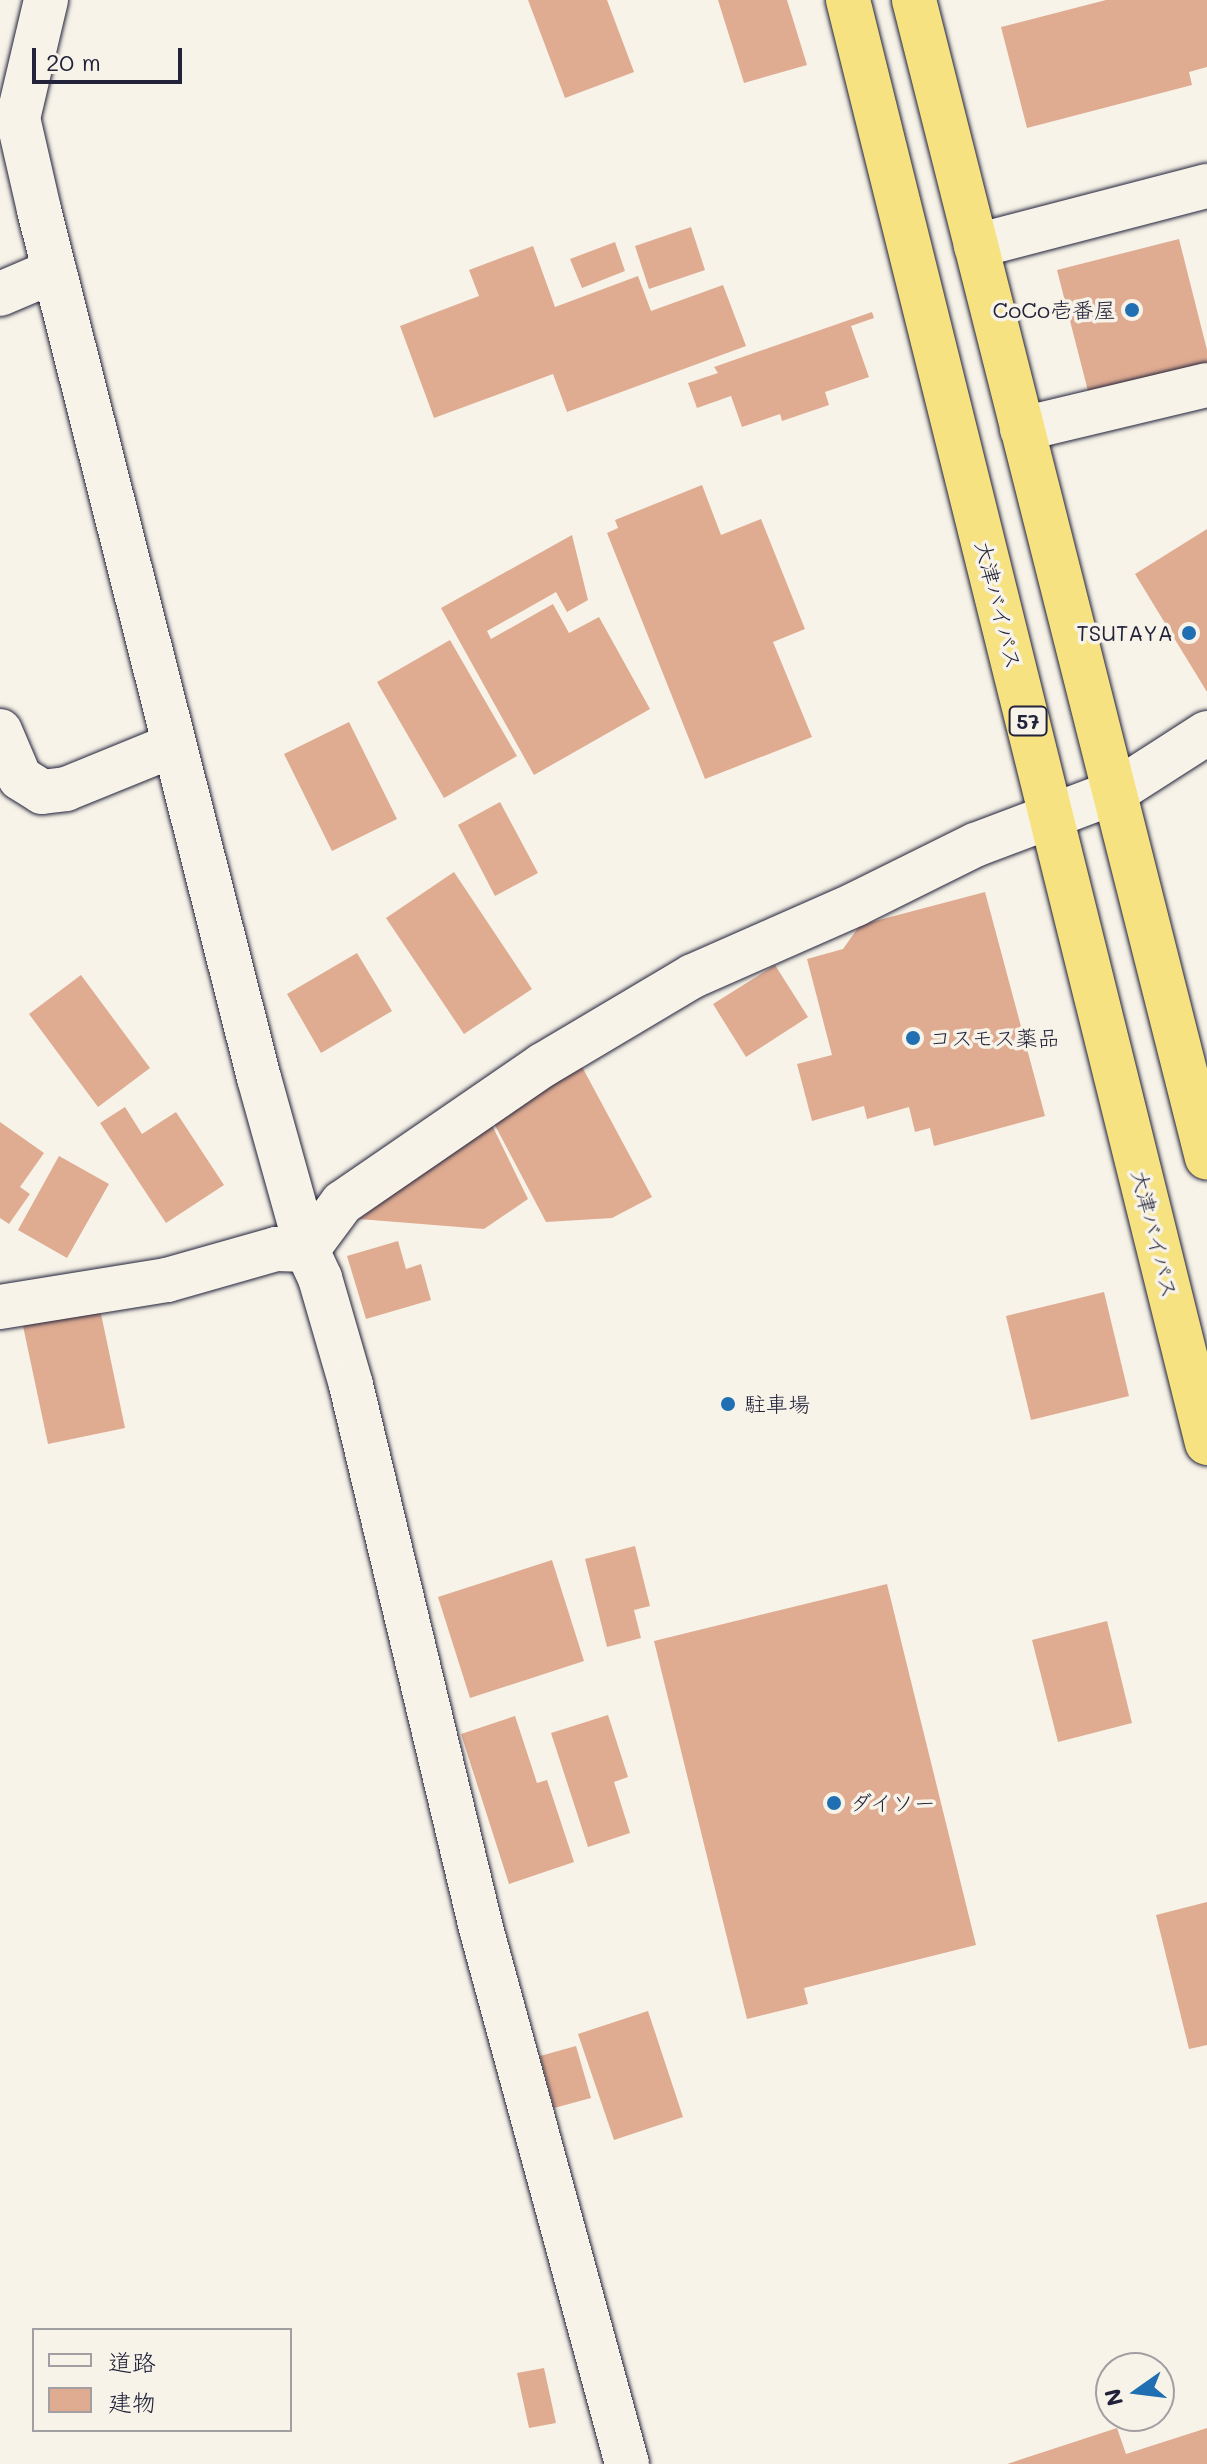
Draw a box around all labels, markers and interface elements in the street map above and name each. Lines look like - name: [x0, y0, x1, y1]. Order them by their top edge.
- scale bar: [36, 32, 186, 82]
- text: 20 m: [46, 46, 101, 77]
- place label: CoCo壱番屋: [992, 297, 1116, 323]
- marker: CoCo壱番屋: [1123, 301, 1141, 319]
- street label: 大津バイパス: [970, 538, 1028, 672]
- place label: TSUTAYA: [1077, 620, 1173, 646]
- marker: TSUTAYA: [1180, 624, 1198, 642]
- road number: 57: [1008, 705, 1048, 737]
- place label: コスモス薬品: [929, 1025, 1061, 1051]
- marker: コスモス薬品: [904, 1029, 922, 1047]
- street label: 大津バイパス: [1126, 1167, 1184, 1301]
- place label: 駐車場: [744, 1391, 810, 1417]
- marker: 駐車場: [719, 1395, 737, 1413]
- place label: ダイソー: [850, 1790, 938, 1816]
- marker: ダイソー: [825, 1794, 843, 1812]
- legend: [32, 2328, 292, 2432]
- text: 道路: [108, 2346, 156, 2377]
- north arrow: [1095, 2352, 1175, 2432]
- text: 建物: [108, 2386, 156, 2417]
- text: N: [1097, 2386, 1129, 2409]

